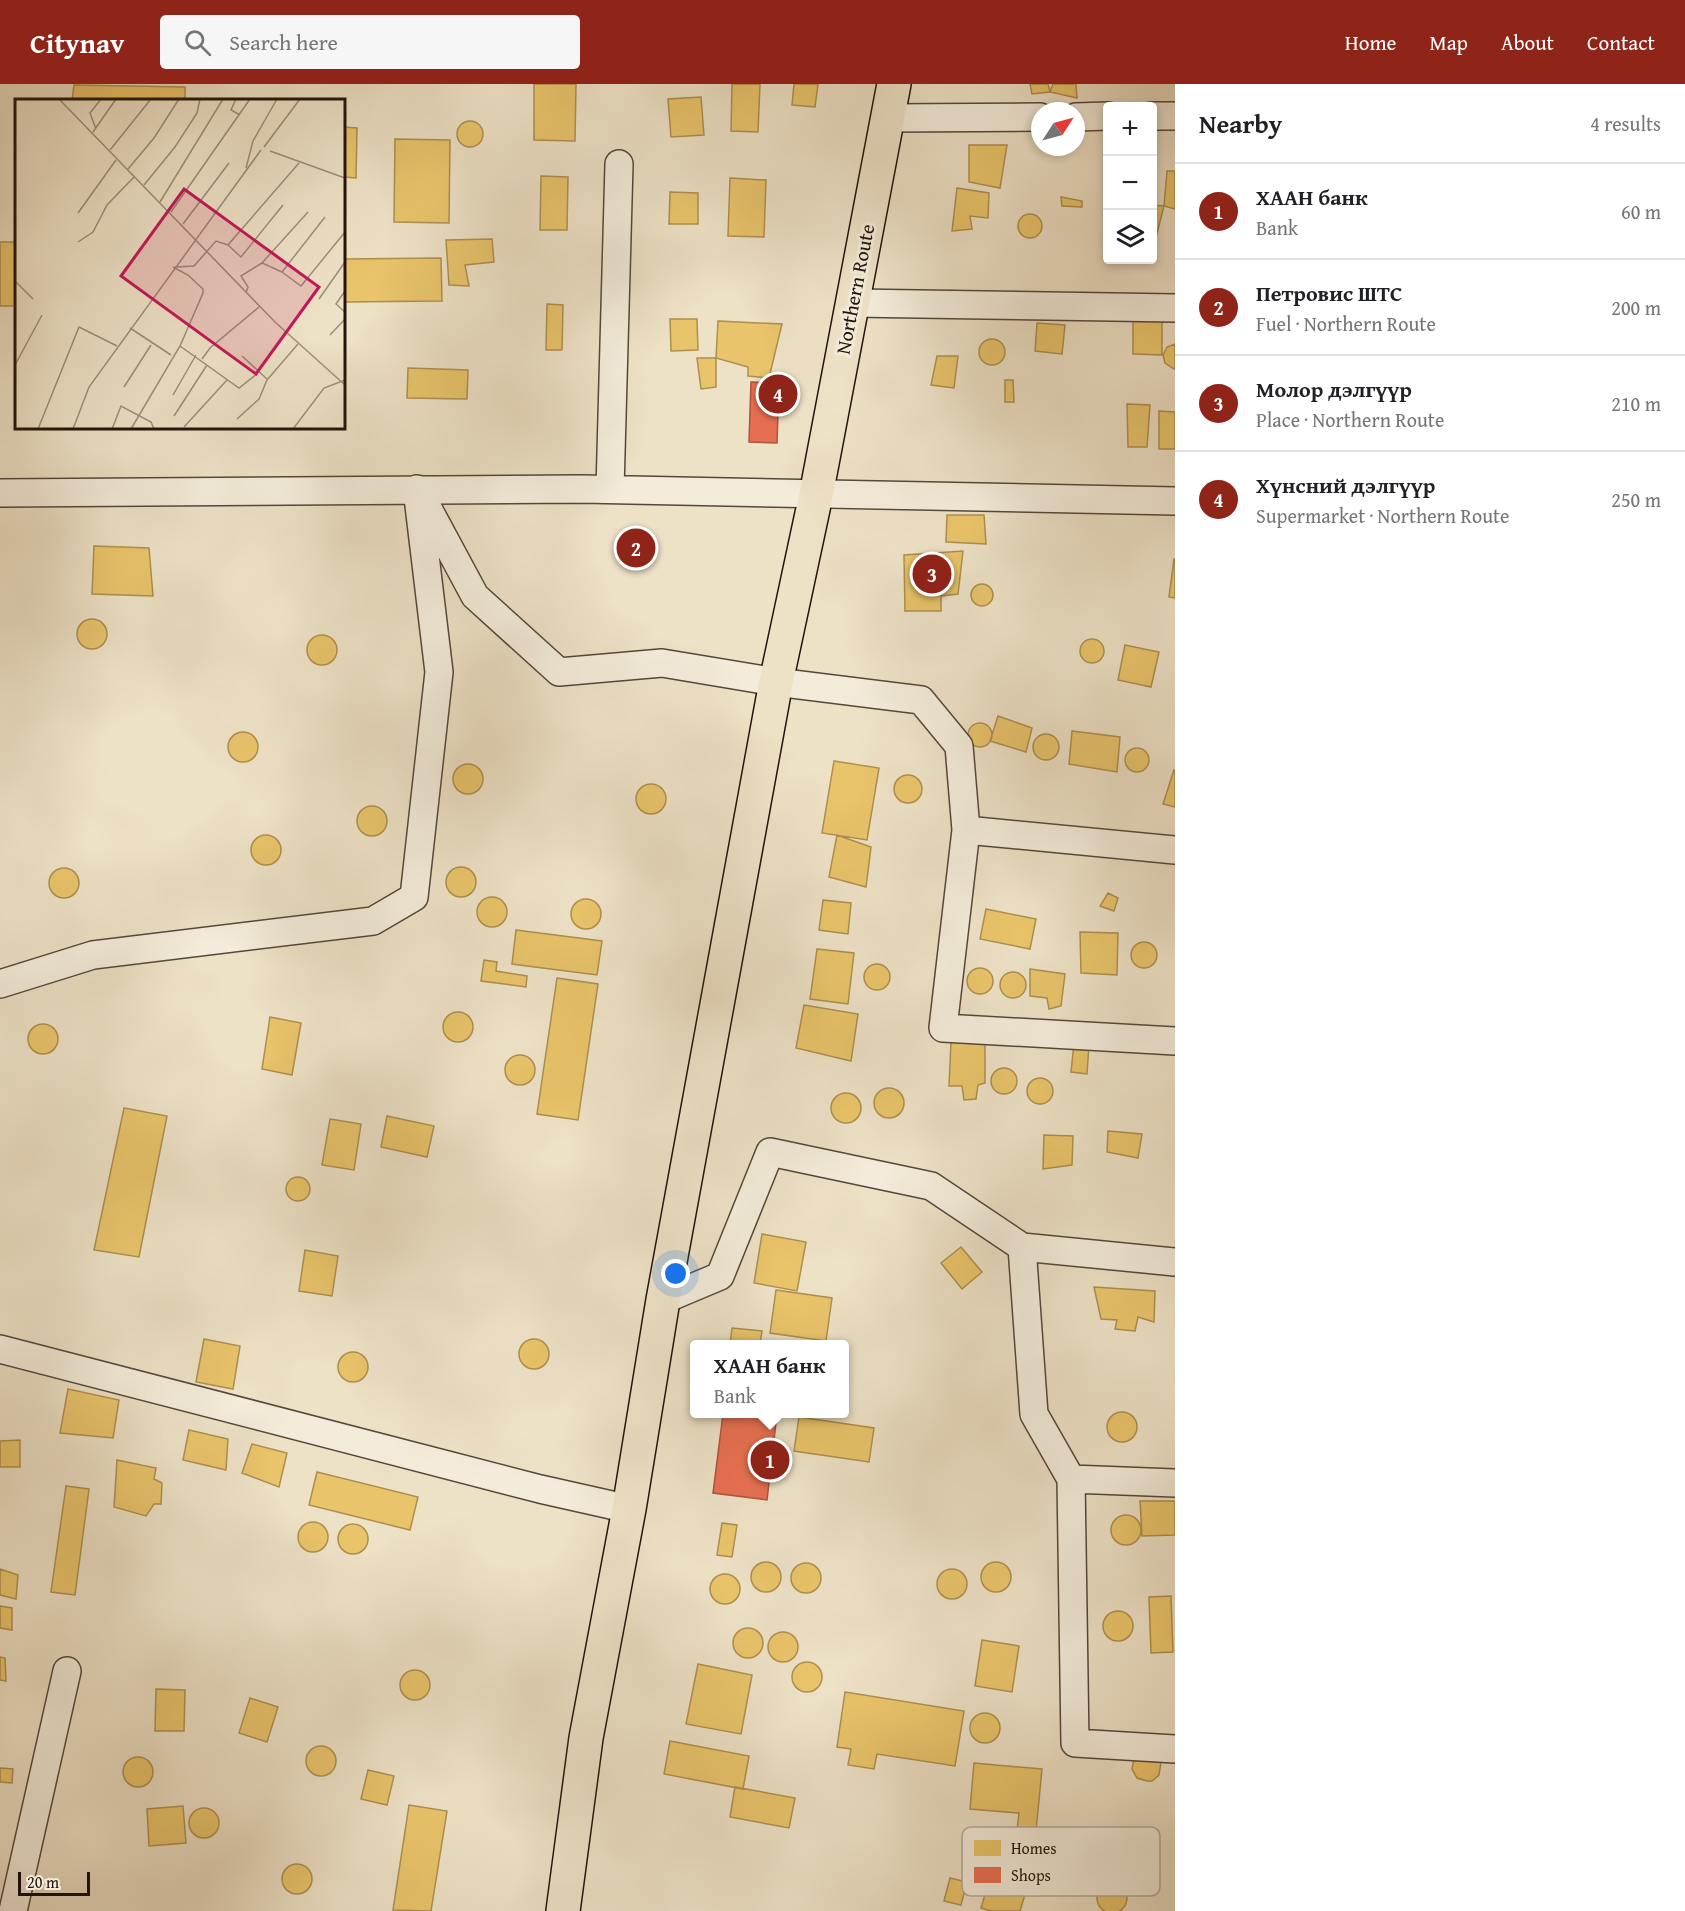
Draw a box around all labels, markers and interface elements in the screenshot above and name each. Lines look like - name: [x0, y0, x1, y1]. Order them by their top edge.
- search box: [160, 15, 580, 69]
- text: Citynav: [30, 22, 124, 63]
- icon: search: [181, 26, 214, 59]
- text: Search here: [229, 26, 338, 58]
- text: Home: [1345, 27, 1396, 58]
- text: Map: [1429, 27, 1468, 58]
- text: About: [1501, 27, 1554, 58]
- text: Contact: [1587, 27, 1655, 58]
- inset map: [15, 99, 345, 429]
- north arrow: [1031, 102, 1085, 156]
- map controls: [1103, 102, 1157, 264]
- button: +: [1103, 102, 1157, 156]
- text: Nearby: [1199, 104, 1282, 143]
- text: 4 results: [1590, 109, 1661, 138]
- button: −: [1103, 156, 1157, 210]
- text: ХААН банк: [1256, 181, 1368, 213]
- text: 1: [1213, 197, 1224, 226]
- text: 60 m: [1621, 197, 1661, 226]
- button: layers: [1103, 210, 1157, 264]
- text: Bank: [1256, 213, 1298, 242]
- street label: Northern Route: [828, 221, 881, 356]
- text: Петровис ШТС: [1256, 277, 1402, 309]
- text: 2: [1213, 293, 1224, 322]
- text: 200 m: [1611, 293, 1661, 322]
- text: Fuel · Northern Route: [1256, 309, 1436, 338]
- pin: 4: [758, 372, 798, 416]
- text: Молор дэлгүүр: [1256, 373, 1412, 405]
- text: 3: [1213, 389, 1224, 418]
- text: 210 m: [1611, 389, 1661, 418]
- text: Place · Northern Route: [1256, 405, 1444, 434]
- text: Хүнсний дэлгүүр: [1256, 469, 1435, 501]
- text: 4: [1213, 485, 1224, 514]
- text: 250 m: [1611, 485, 1661, 514]
- text: Supermarket · Northern Route: [1256, 501, 1509, 530]
- pin: 2: [616, 526, 656, 570]
- pin: 3: [912, 552, 952, 596]
- your location: [661, 1259, 690, 1288]
- popup: [690, 1340, 849, 1418]
- text: ХААН банк: [714, 1349, 825, 1381]
- text: Bank: [714, 1381, 756, 1410]
- pin: 1: [750, 1438, 790, 1482]
- legend: [962, 1827, 1160, 1896]
- text: Homes: [1011, 1836, 1057, 1860]
- text: Shops: [1011, 1863, 1051, 1887]
- scale bar: [18, 1869, 90, 1896]
- text: 20 m: [27, 1870, 59, 1894]

